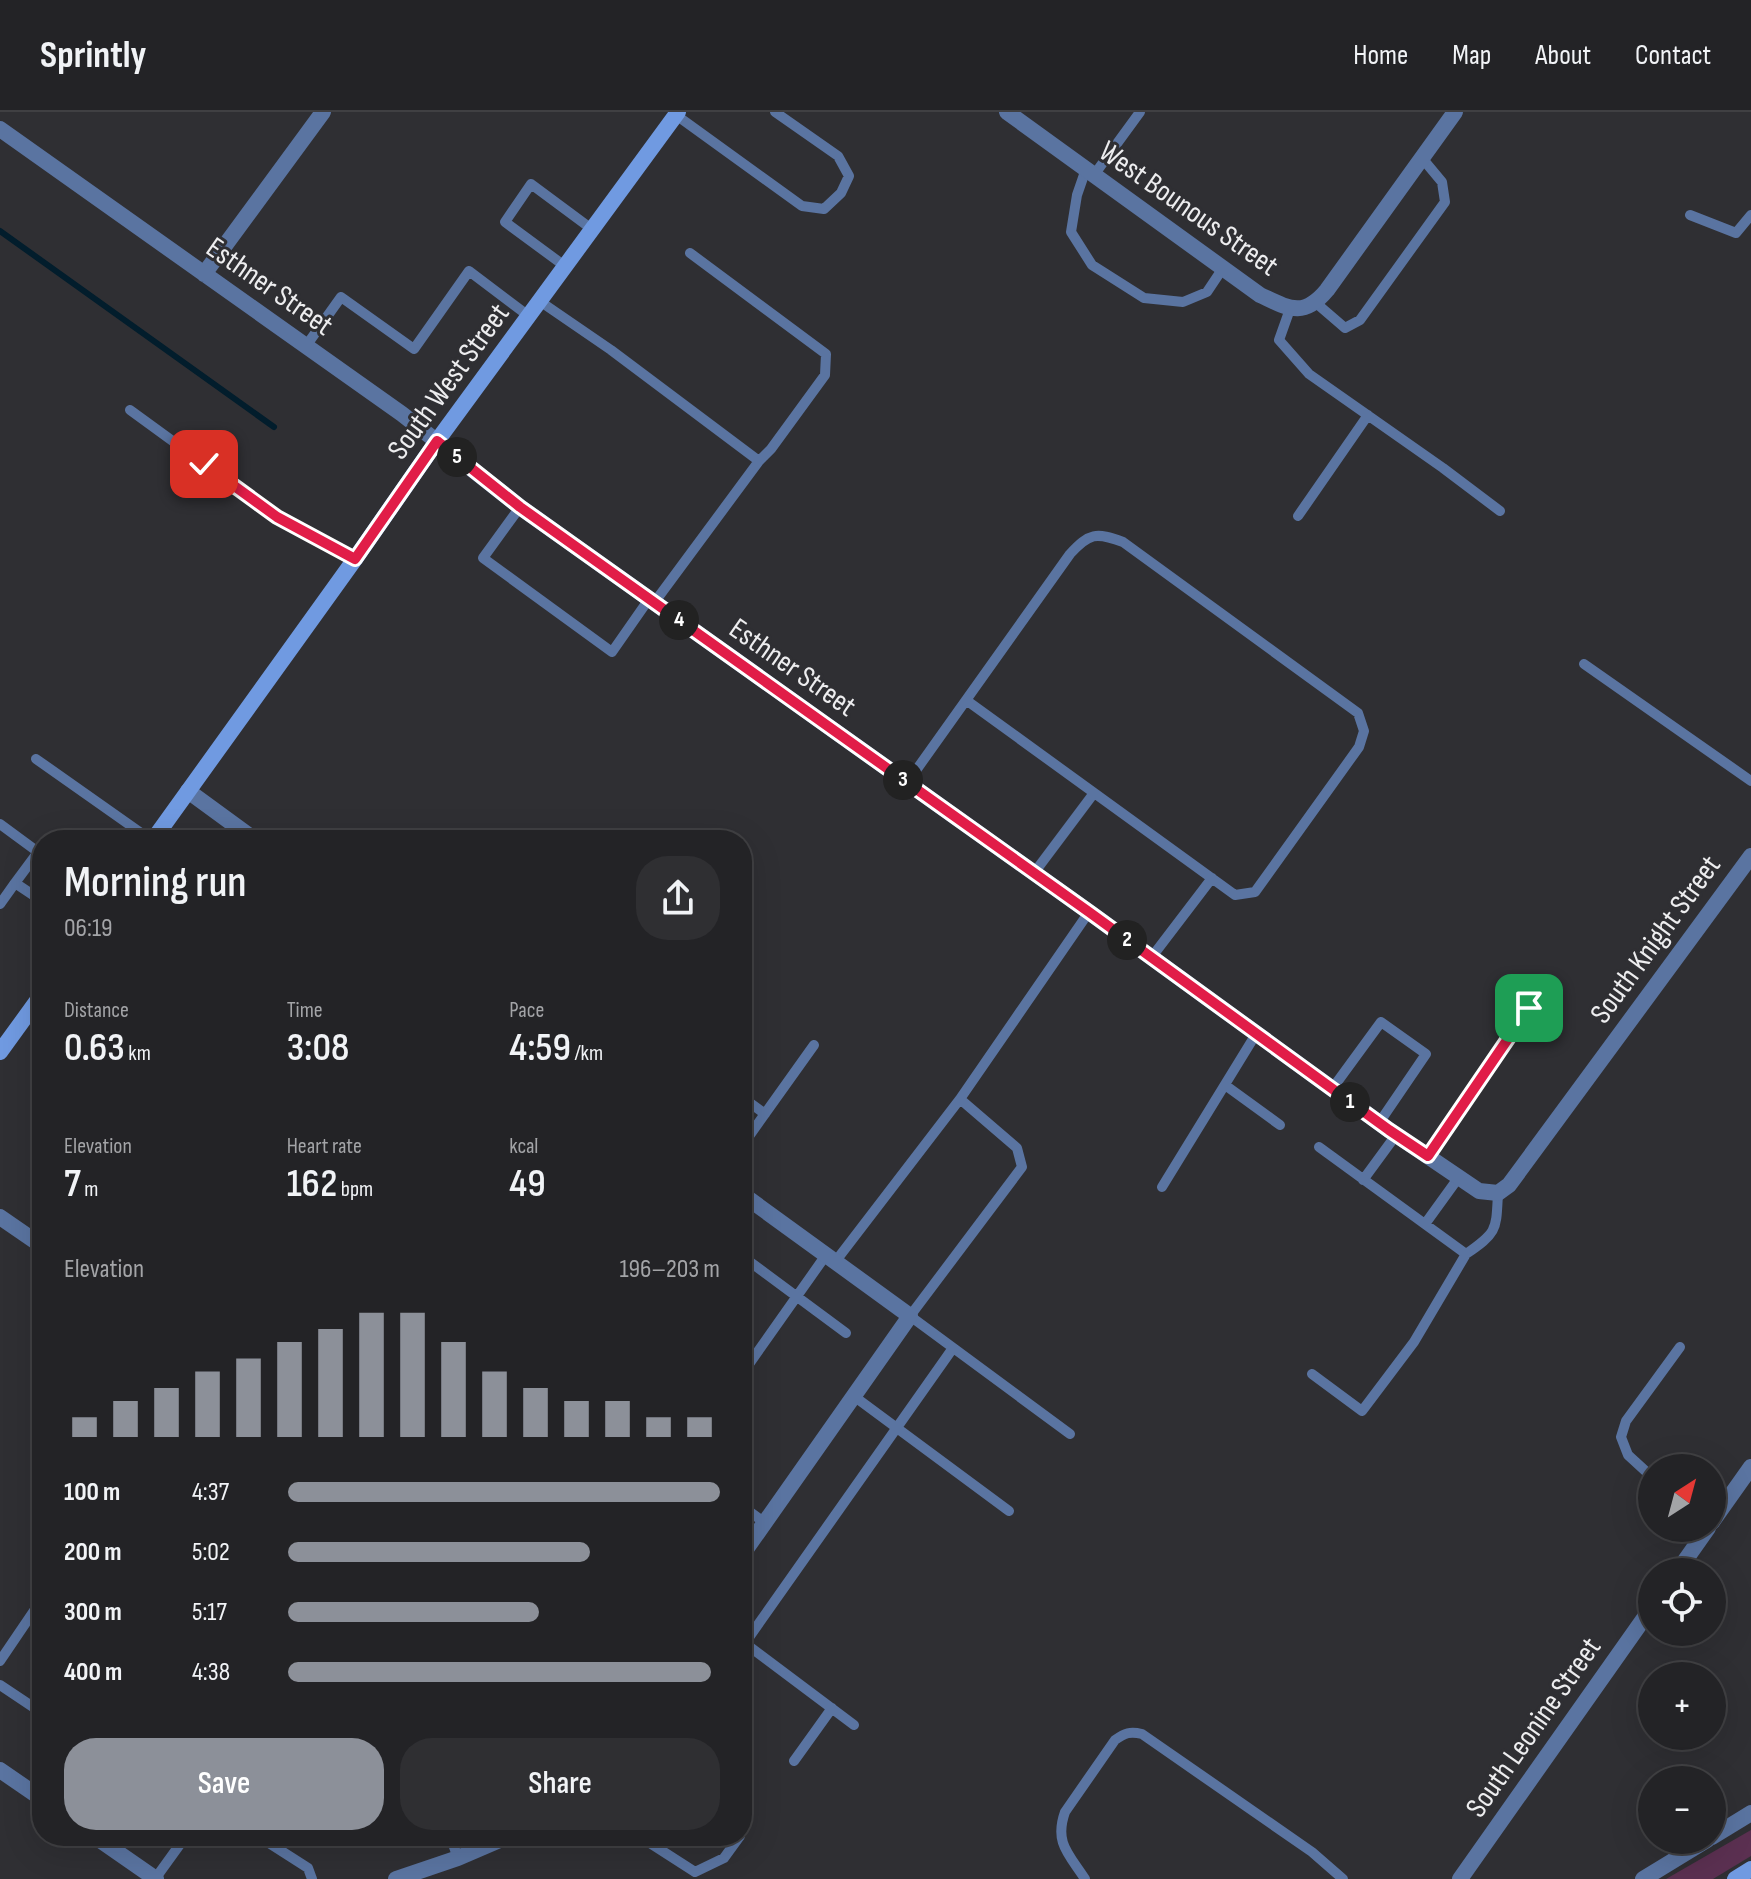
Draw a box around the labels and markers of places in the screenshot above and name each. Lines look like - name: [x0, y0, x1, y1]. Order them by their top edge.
- pin: [170, 430, 238, 498]
- pin: 5: [437, 437, 477, 477]
- pin: 4: [659, 600, 699, 640]
- pin: 3: [883, 760, 923, 800]
- pin: 2: [1107, 920, 1147, 960]
- pin: [1495, 974, 1563, 1042]
- pin: 1: [1330, 1082, 1370, 1122]

